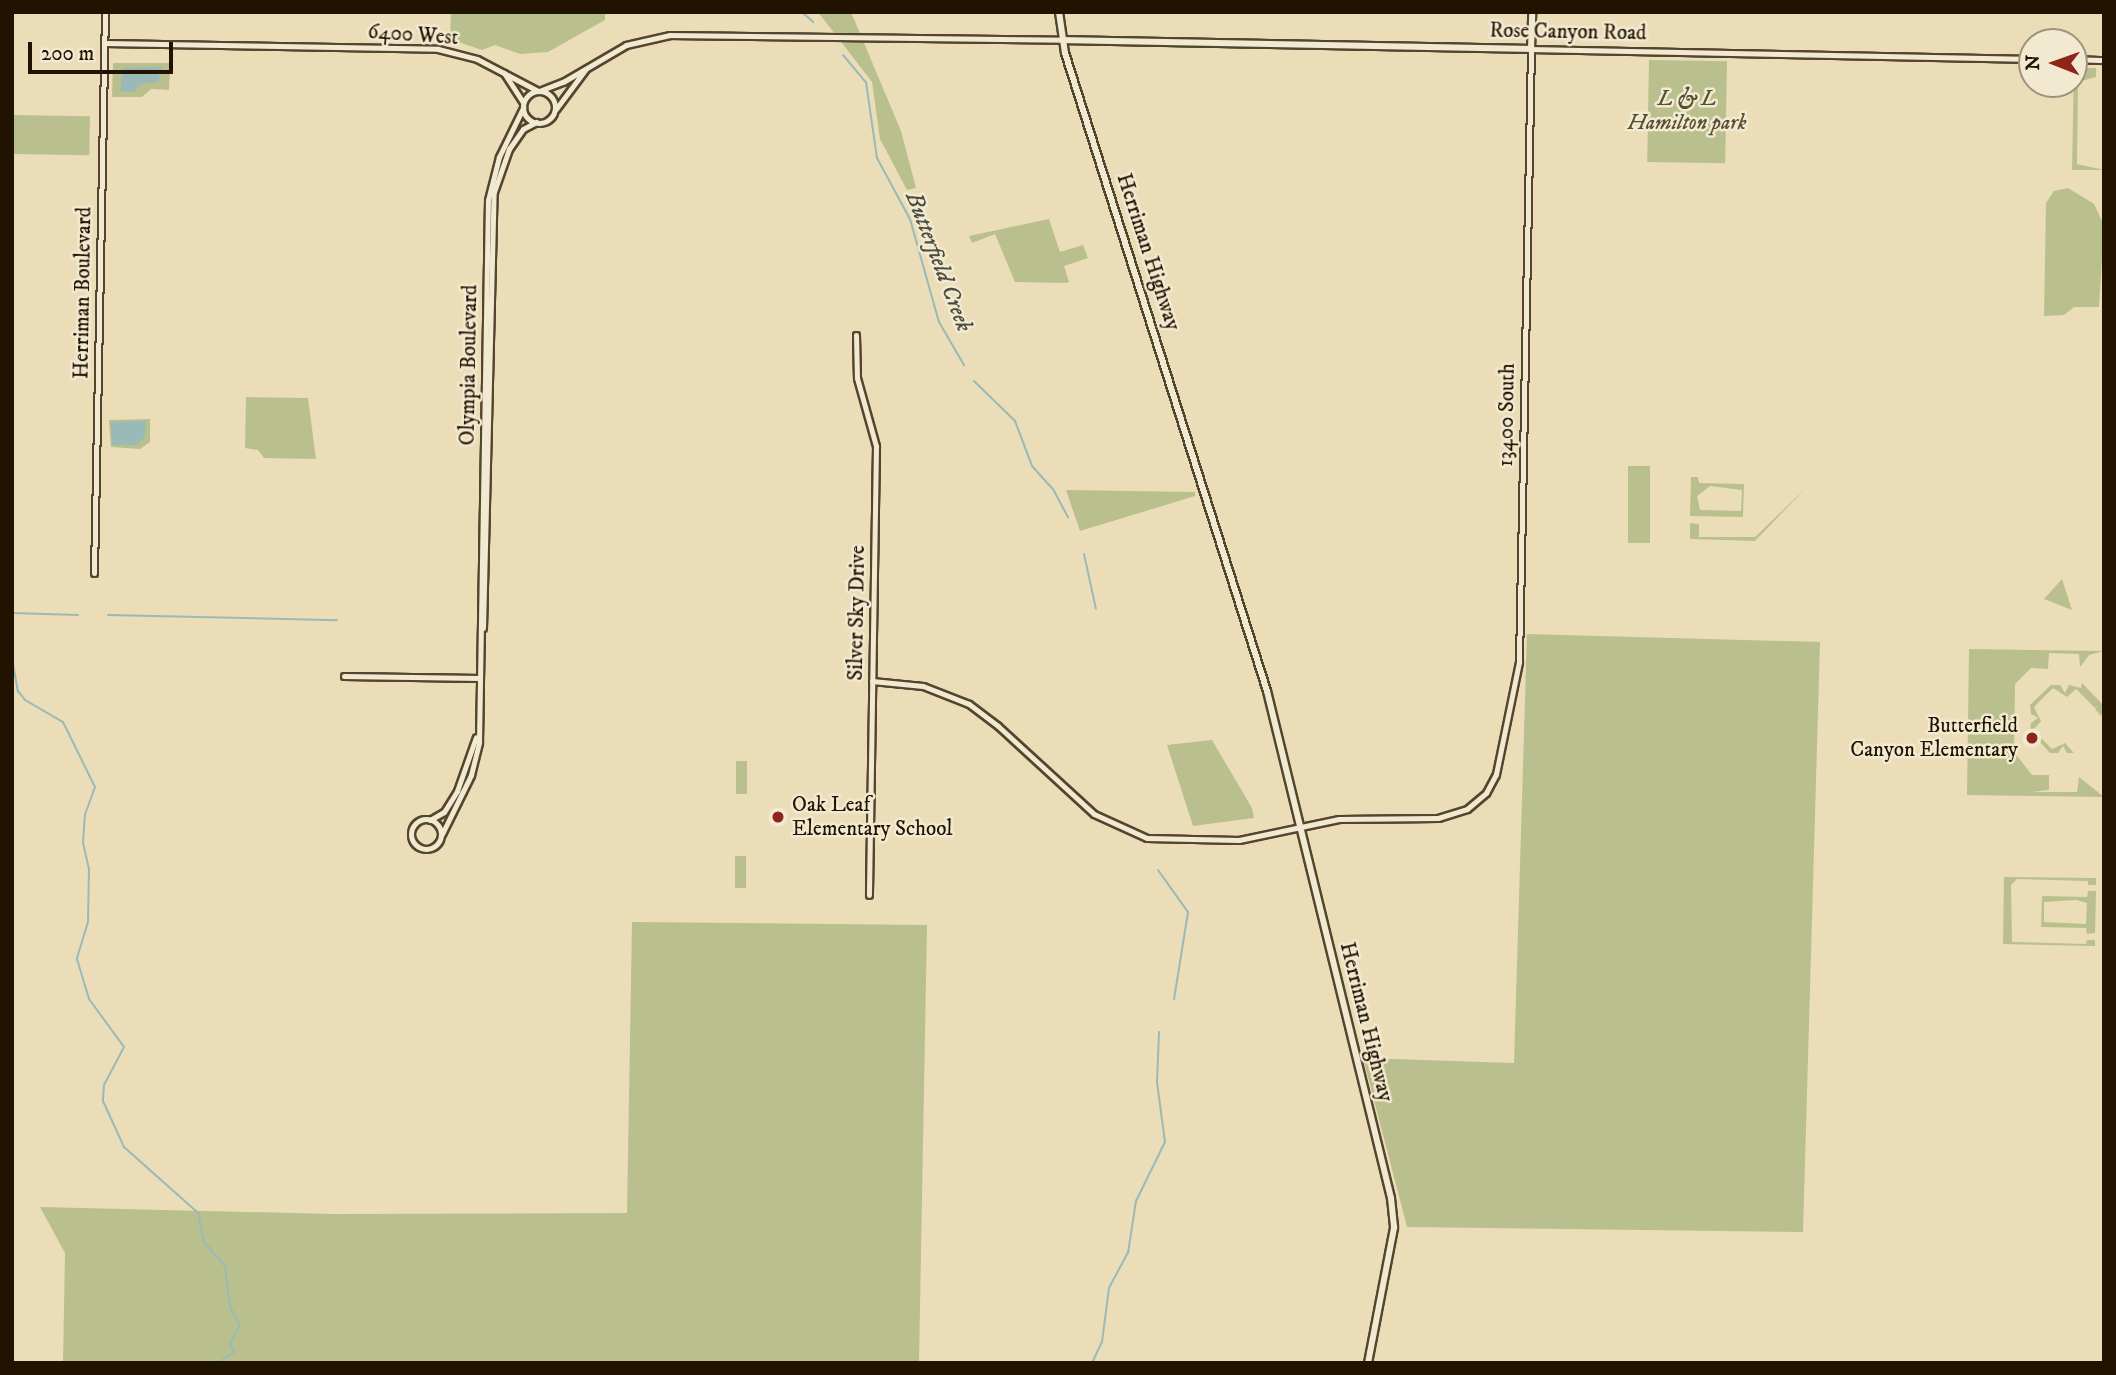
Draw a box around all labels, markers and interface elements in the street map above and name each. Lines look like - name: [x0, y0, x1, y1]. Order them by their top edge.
- street label: Rose Canyon Road: [1489, 18, 1647, 46]
- street label: 6400 West: [367, 19, 459, 51]
- scale bar: [32, 28, 177, 72]
- north arrow: [2018, 28, 2088, 98]
- text: 200 m: [41, 41, 94, 67]
- text: N: [2022, 55, 2045, 71]
- park label: L & L Hamilton park: [1628, 86, 1746, 136]
- street label: Herriman Highway: [1111, 170, 1185, 334]
- water label: Butterfield Creek: [899, 188, 977, 336]
- street label: Herriman Boulevard: [69, 207, 97, 379]
- street label: Olympia Boulevard: [455, 284, 483, 446]
- street label: 13400 South: [1493, 363, 1521, 467]
- street label: Silver Sky Drive: [843, 545, 871, 681]
- place label: Butterfield Canyon Elementary: [1850, 713, 2018, 763]
- marker: Butterfield Canyon Elementary: [2024, 730, 2040, 746]
- place label: Oak Leaf Elementary School: [792, 792, 953, 842]
- marker: Oak Leaf Elementary School: [770, 809, 786, 825]
- street label: Herriman Highway: [1334, 940, 1398, 1104]

